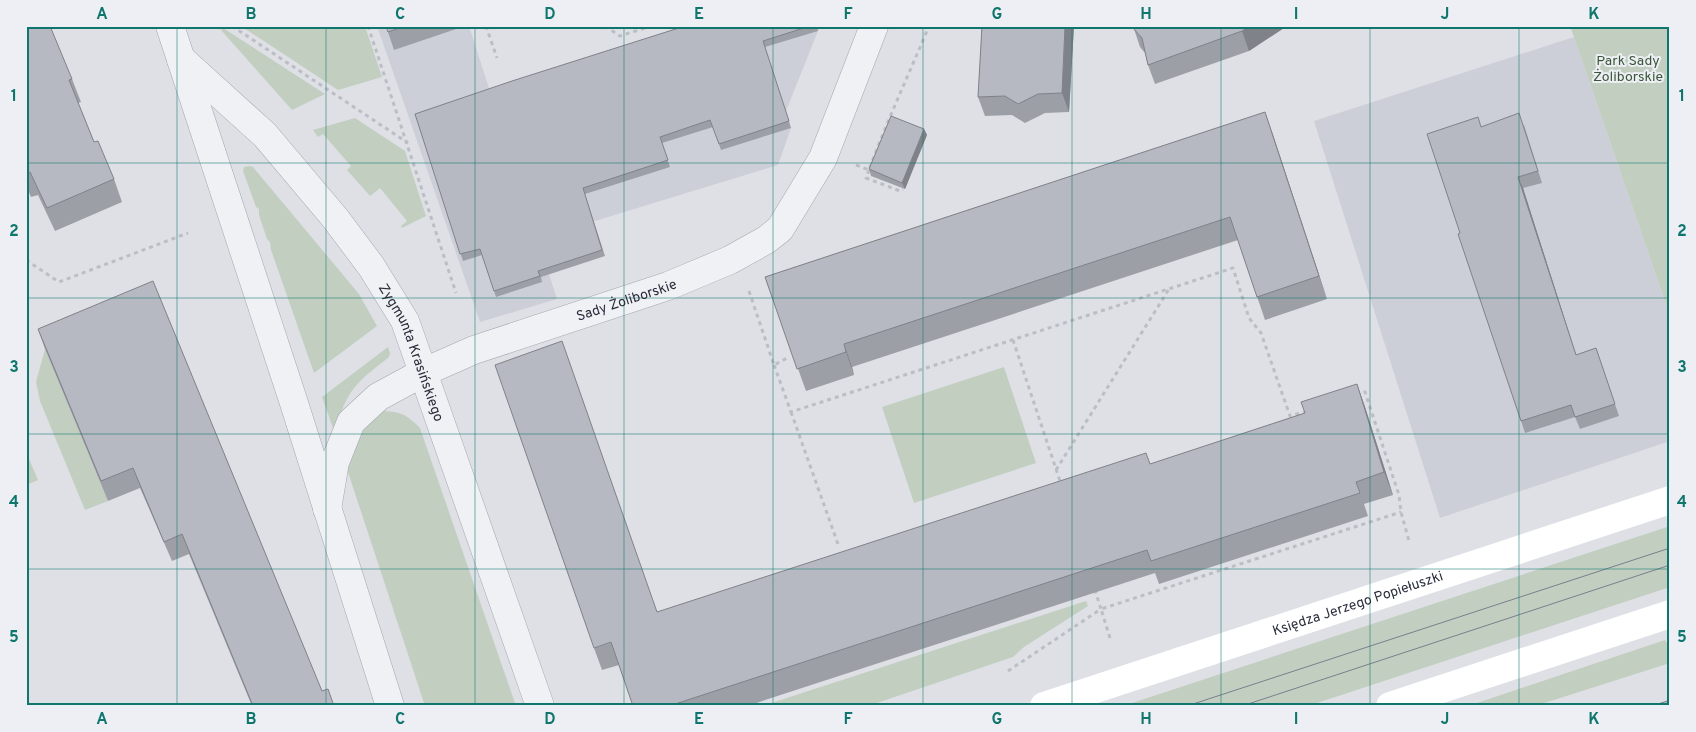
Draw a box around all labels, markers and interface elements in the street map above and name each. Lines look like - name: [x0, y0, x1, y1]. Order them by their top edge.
- text: A: [96, 5, 108, 25]
- text: B: [245, 5, 257, 25]
- text: C: [395, 5, 405, 25]
- text: D: [544, 5, 556, 25]
- text: E: [694, 5, 704, 25]
- text: F: [843, 5, 853, 25]
- text: G: [992, 5, 1002, 25]
- text: H: [1140, 5, 1152, 25]
- text: I: [1294, 5, 1298, 25]
- text: J: [1441, 5, 1449, 25]
- text: K: [1588, 5, 1600, 25]
- park label: Park Sady Żoliborskie: [1593, 53, 1663, 86]
- text: 1: [11, 87, 17, 107]
- text: 1: [1679, 87, 1685, 107]
- text: 2: [9, 222, 19, 242]
- text: 2: [1677, 222, 1687, 242]
- street label: Sady Żoliborskie: [574, 276, 680, 326]
- street label: Zygmunta Krasińskiego: [374, 281, 447, 424]
- text: 3: [9, 358, 19, 378]
- text: 3: [1677, 358, 1687, 378]
- text: 4: [9, 493, 19, 513]
- text: 4: [1677, 493, 1687, 513]
- street label: Księdza Jerzego Popiełuszki: [1270, 568, 1445, 640]
- text: 5: [9, 628, 19, 648]
- text: 5: [1677, 628, 1687, 648]
- text: A: [96, 710, 108, 730]
- text: B: [245, 710, 257, 730]
- text: C: [395, 710, 405, 730]
- text: D: [544, 710, 556, 730]
- text: E: [694, 710, 704, 730]
- text: F: [843, 710, 853, 730]
- text: G: [992, 710, 1002, 730]
- text: H: [1140, 710, 1152, 730]
- text: I: [1294, 710, 1298, 730]
- text: J: [1441, 710, 1449, 730]
- text: K: [1588, 710, 1600, 730]

